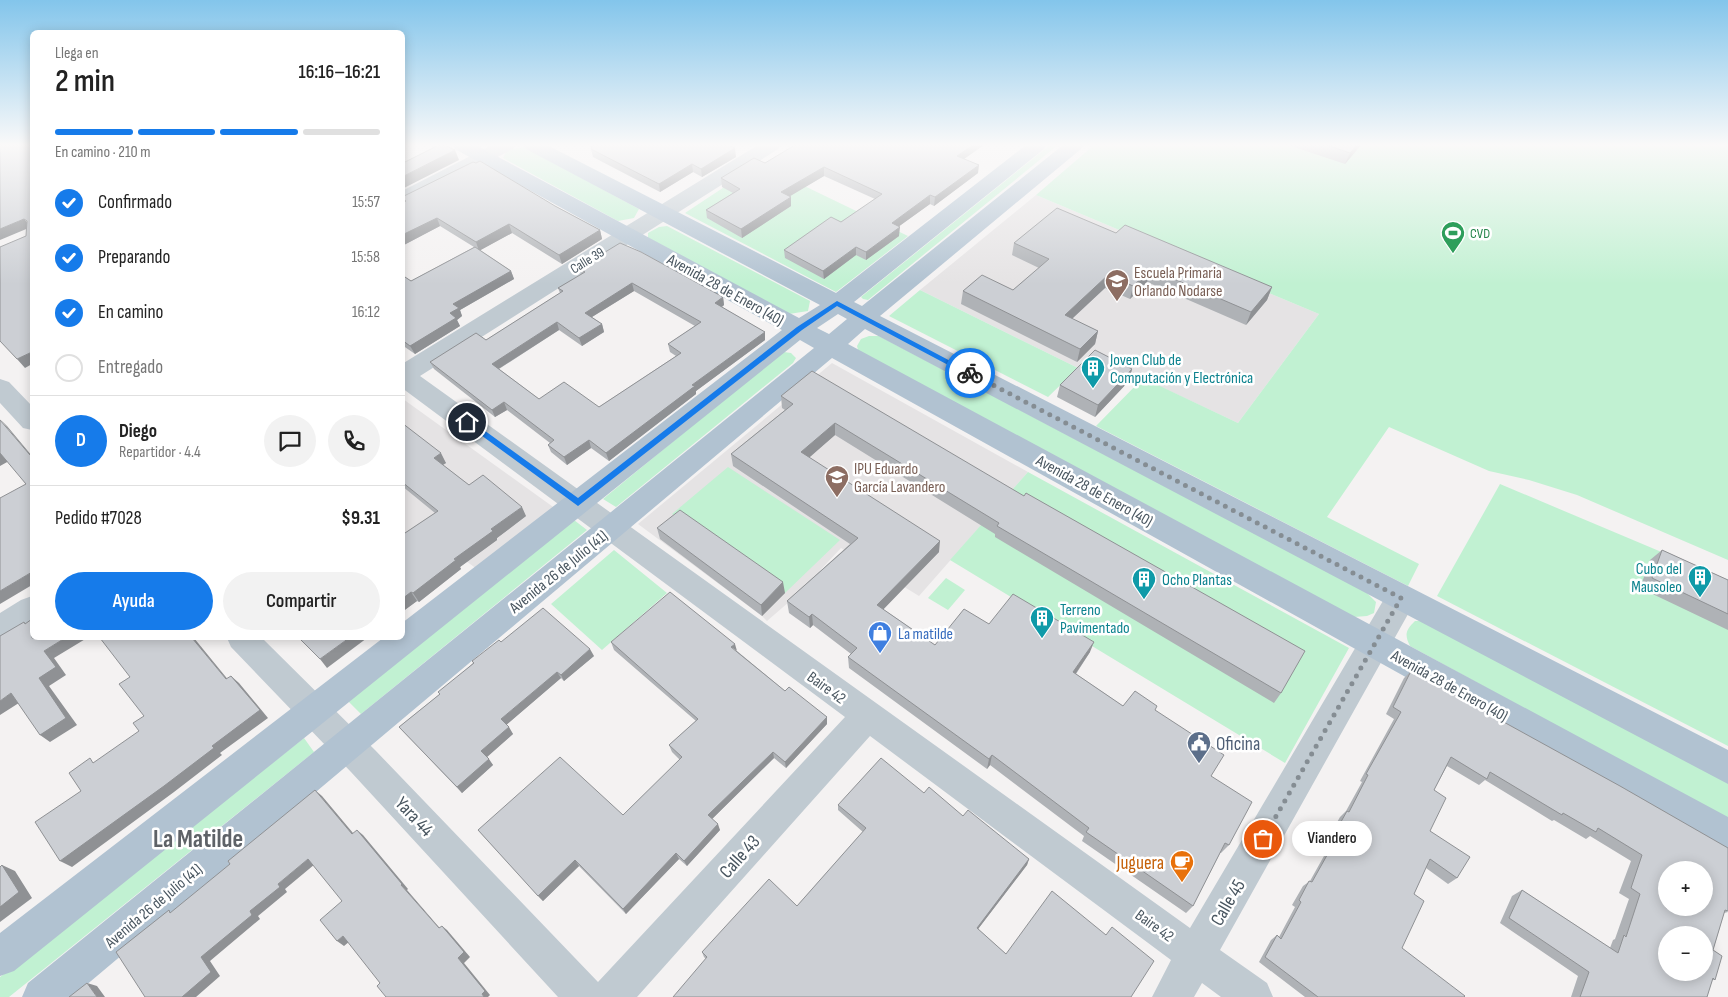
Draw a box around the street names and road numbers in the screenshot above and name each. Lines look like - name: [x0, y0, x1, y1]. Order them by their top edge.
- street label: Calle 39: [567, 243, 607, 277]
- street label: Avenida 28 de Enero (40): [663, 250, 787, 330]
- street label: Avenida 28 de Enero (40): [1032, 451, 1156, 531]
- street label: Avenida 26 de Julio (41): [505, 527, 612, 618]
- street label: Avenida 28 de Enero (40): [1387, 646, 1511, 726]
- street label: Baire 42: [803, 668, 849, 709]
- street label: Yara 44: [390, 792, 438, 842]
- street label: Calle 43: [715, 831, 765, 883]
- street label: Avenida 26 de Julio (41): [101, 860, 206, 953]
- street label: Calle 45: [1206, 876, 1251, 930]
- street label: Baire 42: [1131, 906, 1177, 947]

